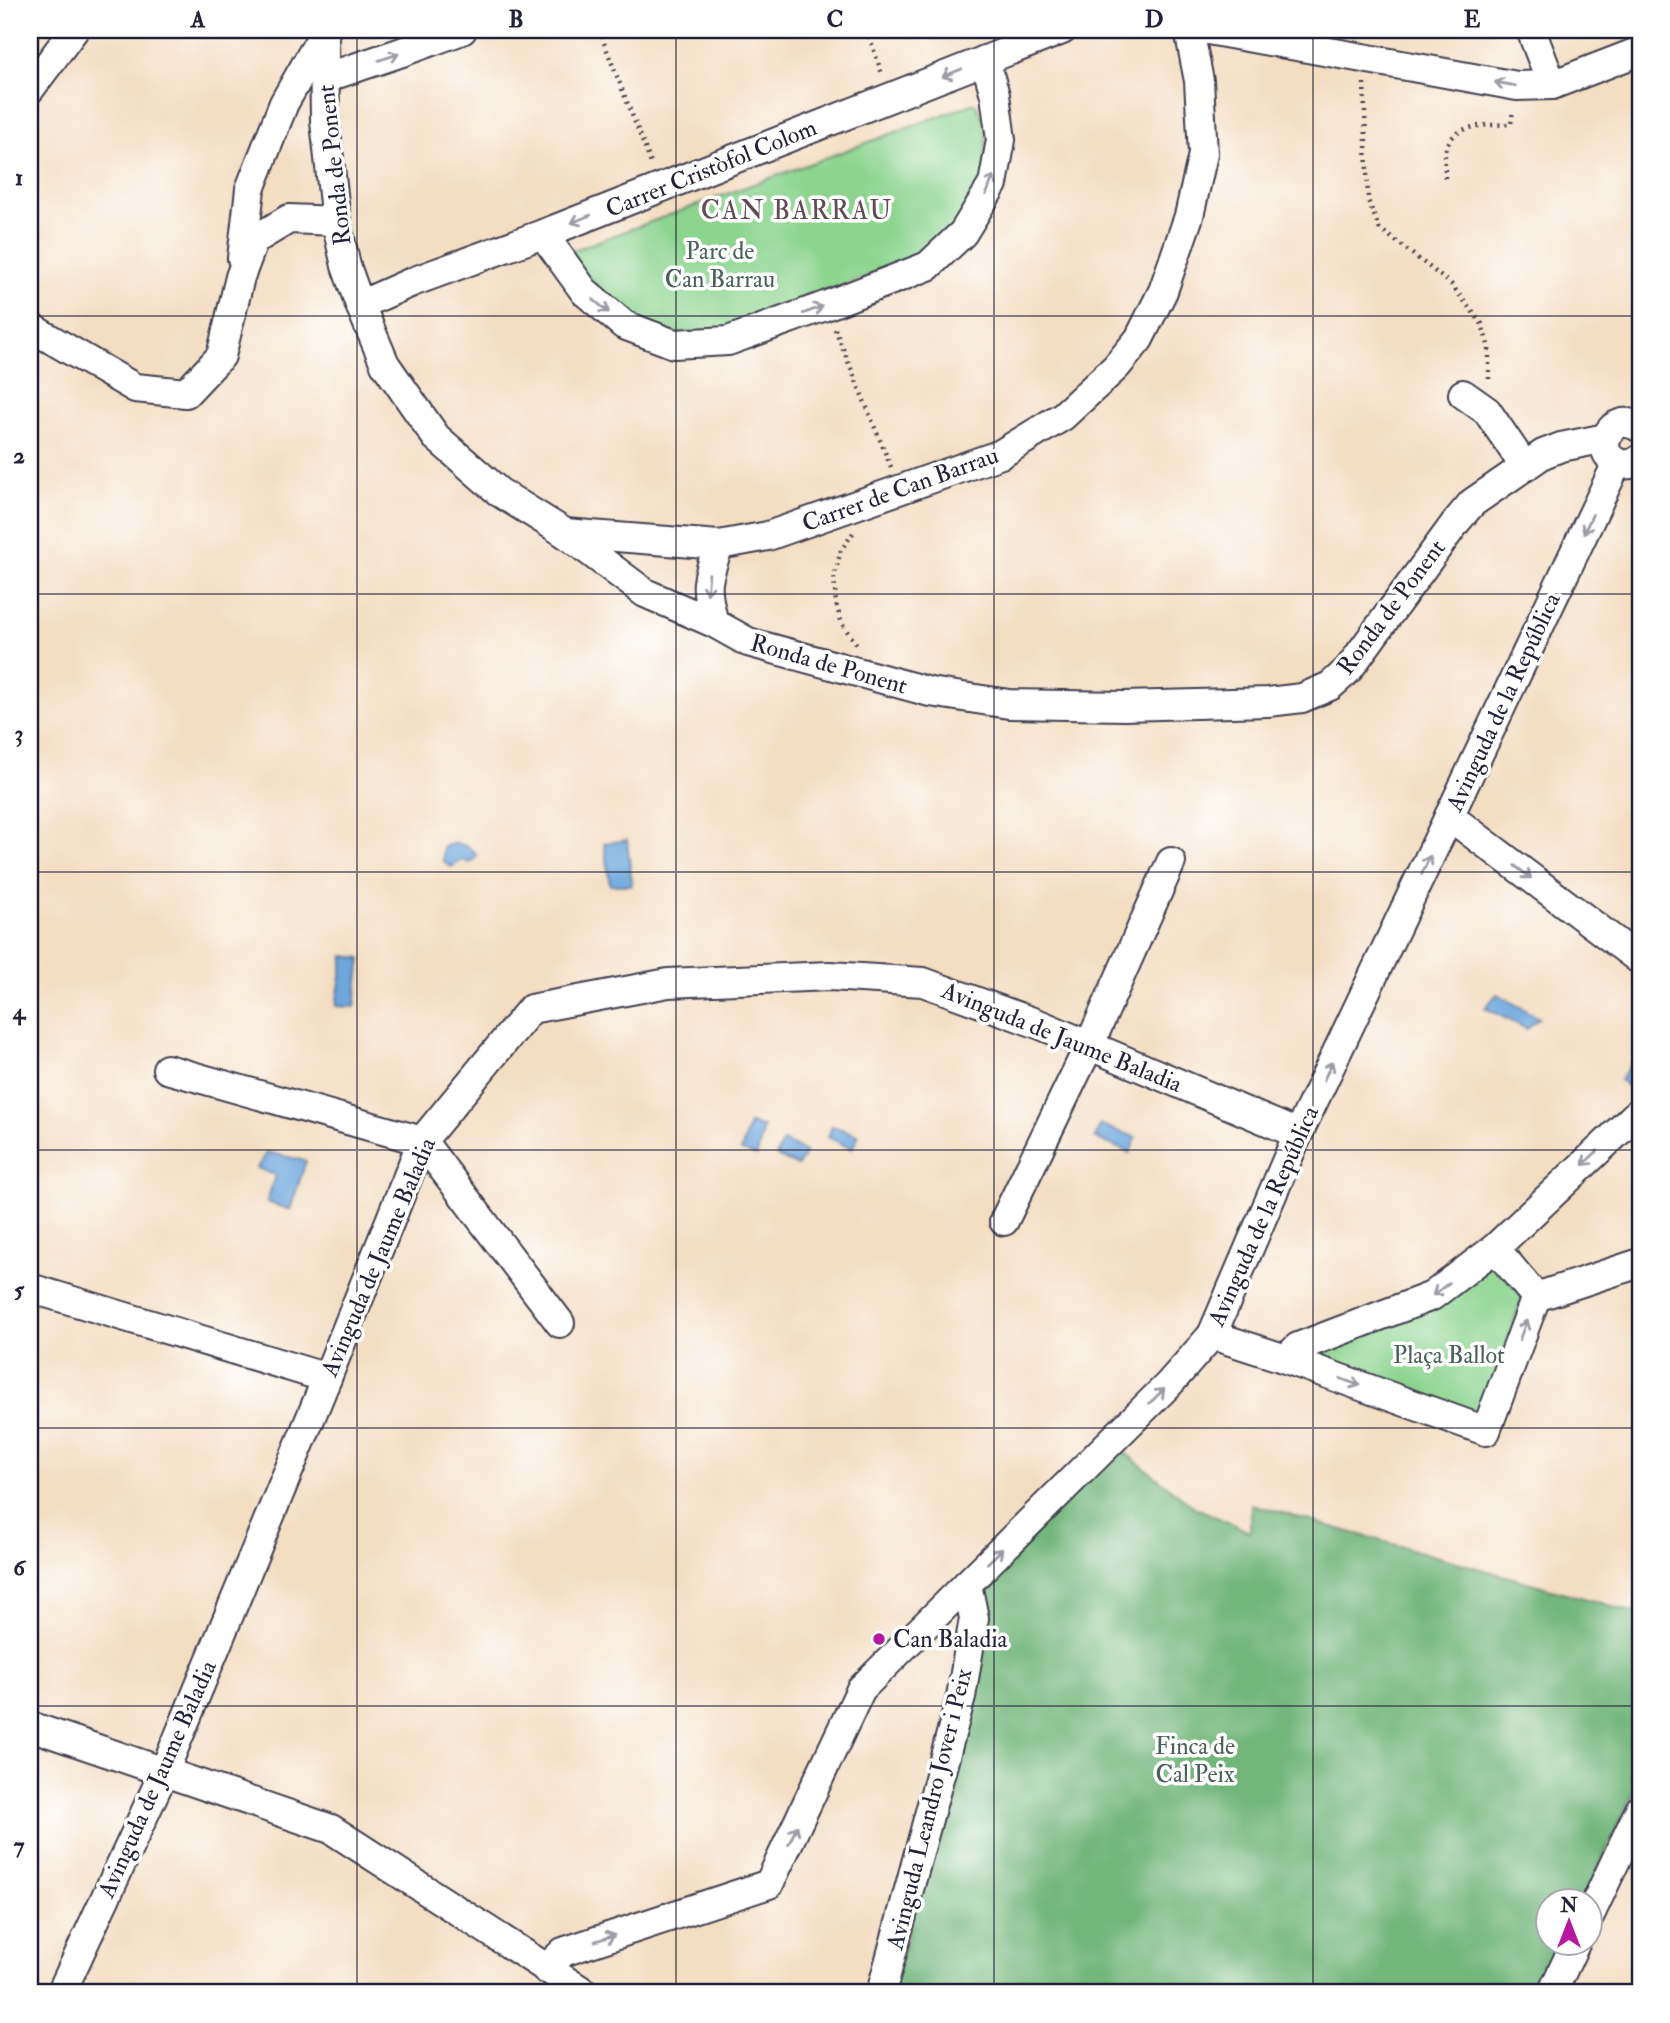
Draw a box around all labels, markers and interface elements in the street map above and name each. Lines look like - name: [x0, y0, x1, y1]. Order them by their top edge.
- text: A: [190, 5, 206, 34]
- text: B: [508, 5, 524, 34]
- text: C: [827, 5, 843, 34]
- text: D: [1145, 5, 1163, 34]
- text: E: [1464, 5, 1481, 34]
- one-way arrow: [378, 50, 400, 62]
- one-way arrow: [942, 67, 964, 80]
- one-way arrow: [1494, 76, 1517, 90]
- street label: Ronda de Ponent: [311, 83, 358, 247]
- street label: Carrer Cristòfol Colom: [601, 112, 822, 225]
- text: 1: [15, 163, 23, 192]
- one-way arrow: [985, 174, 998, 196]
- district label: CAN BARRAU: [701, 195, 893, 227]
- one-way arrow: [571, 213, 593, 226]
- park label: Parc de Can Barrau: [665, 236, 775, 295]
- one-way arrow: [592, 298, 610, 314]
- one-way arrow: [801, 303, 823, 316]
- street label: Carrer de Can Barrau: [798, 440, 1003, 539]
- text: 2: [13, 441, 25, 470]
- one-way arrow: [1580, 513, 1594, 534]
- street label: Ronda de Ponent: [1330, 533, 1453, 681]
- one-way arrow: [701, 572, 714, 595]
- street label: Avinguda de la República: [1439, 587, 1568, 817]
- street label: Ronda de Ponent: [747, 627, 911, 702]
- text: 3: [15, 719, 23, 748]
- one-way arrow: [1419, 855, 1433, 876]
- one-way arrow: [1513, 864, 1532, 879]
- street label: Avinguda de Jaume Baladia: [936, 975, 1188, 1100]
- text: 4: [12, 997, 27, 1026]
- one-way arrow: [1322, 1061, 1336, 1082]
- street label: Avinguda de la República: [1201, 1100, 1326, 1332]
- street label: Avinguda de Jaume Baladia: [314, 1132, 443, 1382]
- one-way arrow: [1582, 1150, 1599, 1167]
- text: 5: [14, 1275, 25, 1304]
- one-way arrow: [1432, 1282, 1451, 1296]
- one-way arrow: [1518, 1320, 1531, 1342]
- park label: Plaça Ballot: [1393, 1340, 1505, 1371]
- one-way arrow: [1339, 1377, 1361, 1389]
- one-way arrow: [1149, 1388, 1166, 1405]
- one-way arrow: [986, 1547, 1003, 1564]
- text: 6: [13, 1553, 27, 1582]
- place label: Can Baladia: [893, 1624, 1009, 1655]
- marker: Can Baladia: [871, 1631, 887, 1647]
- street label: Avinguda de Jaume Baladia: [91, 1655, 224, 1904]
- street label: Avinguda Leandro Jover i Peix: [879, 1665, 980, 1954]
- park label: Finca de Cal Peix: [1155, 1731, 1235, 1790]
- one-way arrow: [787, 1824, 800, 1845]
- text: 7: [14, 1831, 25, 1860]
- north arrow: [1534, 1886, 1604, 1956]
- text: N: [1559, 1894, 1578, 1918]
- one-way arrow: [594, 1931, 616, 1944]

